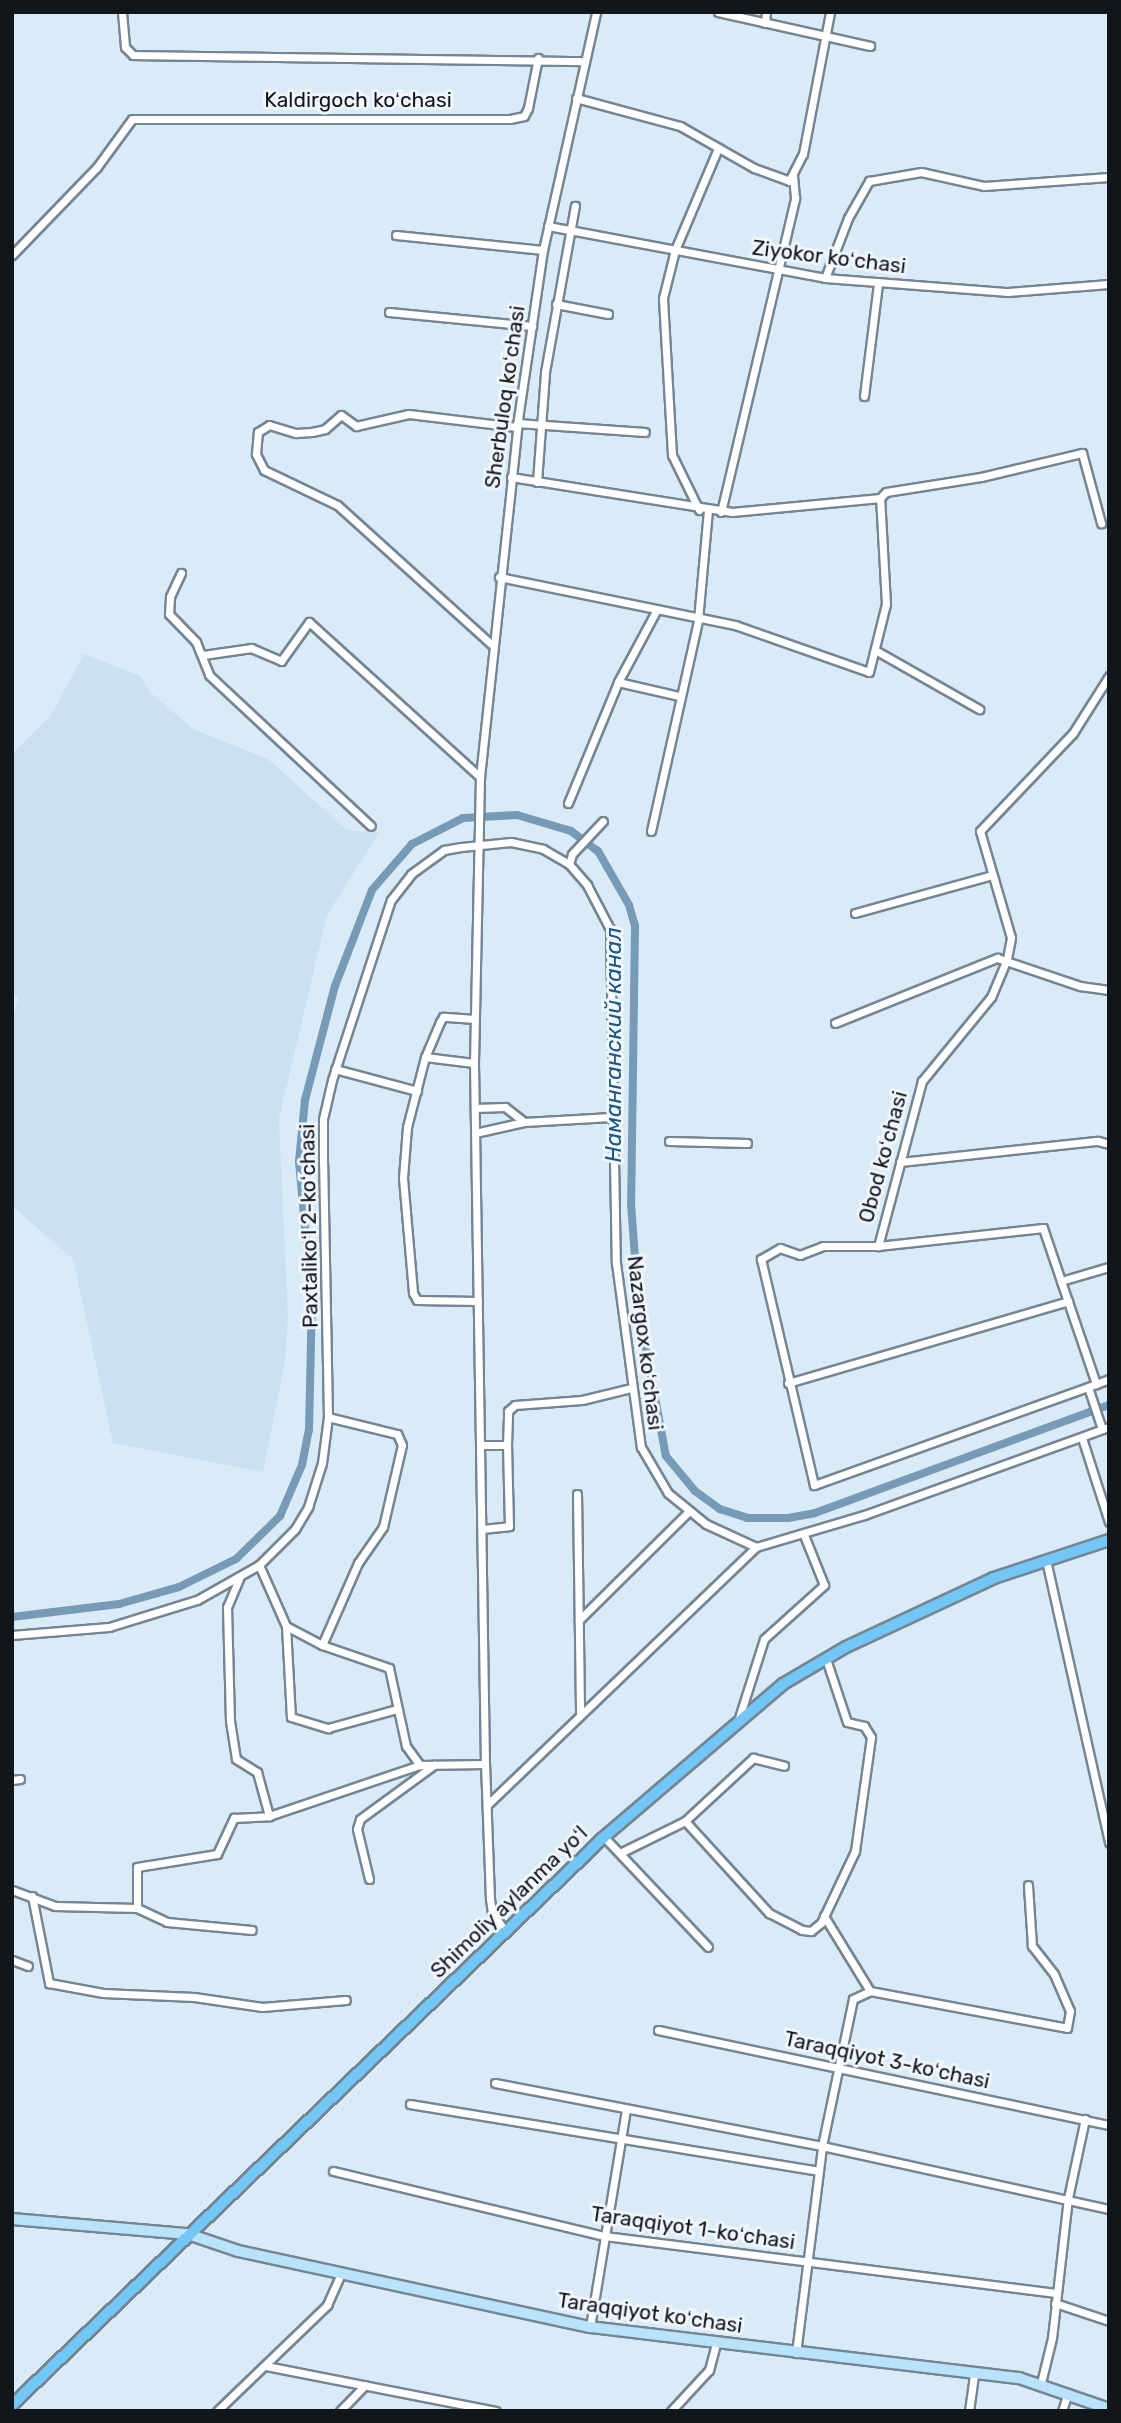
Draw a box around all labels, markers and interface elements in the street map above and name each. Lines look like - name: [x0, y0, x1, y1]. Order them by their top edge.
- street label: Kaldirgoch koʻchasi: [264, 87, 452, 113]
- street label: Ziyokor koʻchasi: [750, 235, 908, 279]
- street label: Sherbuloq koʻchasi: [480, 304, 530, 490]
- water label: Наманганский канал: [599, 927, 627, 1163]
- street label: Obod koʻchasi: [853, 1088, 913, 1226]
- street label: Paxtalikoʻl 2-koʻchasi: [295, 1124, 323, 1328]
- street label: Nazargox koʻchasi: [622, 1254, 668, 1432]
- street label: Shimoliy aylanma yoʻl: [425, 1820, 593, 1984]
- street label: Taraqqiyot 3-koʻchasi: [782, 2026, 992, 2094]
- street label: Taraqqiyot 1-koʻchasi: [589, 2201, 797, 2255]
- street label: Taraqqiyot koʻchasi: [556, 2288, 744, 2338]

